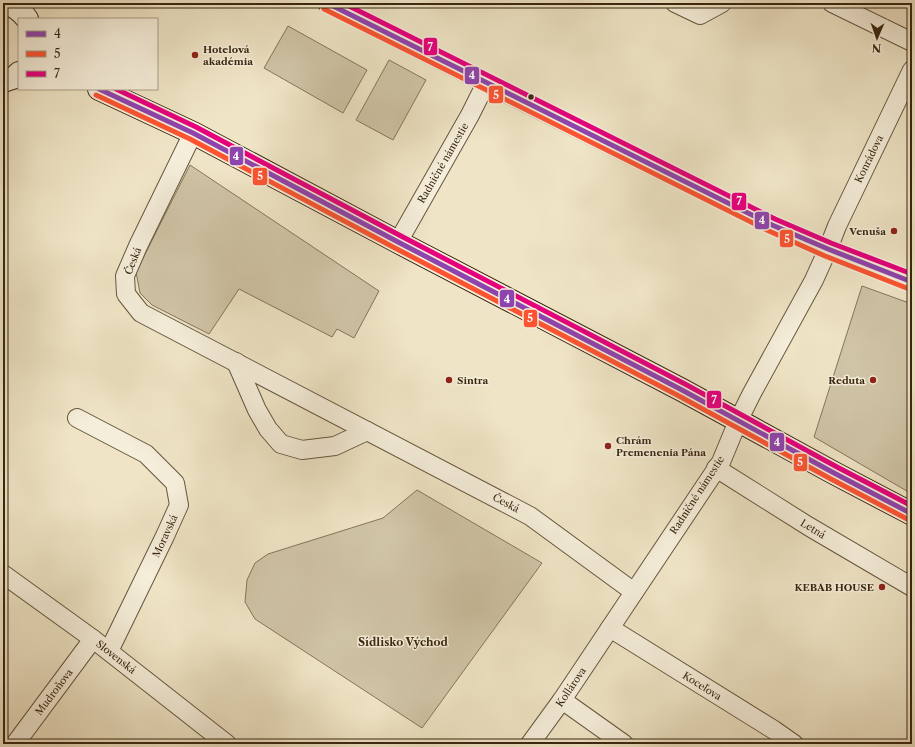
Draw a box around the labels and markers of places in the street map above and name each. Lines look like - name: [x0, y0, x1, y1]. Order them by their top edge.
- place label: Hotelová akadémia: [203, 43, 253, 68]
- marker: Hotelová akadémia: [190, 50, 200, 60]
- unlabelled marker: [526, 92, 536, 102]
- place label: Venuša: [848, 225, 886, 238]
- marker: Venuša: [889, 226, 899, 236]
- place label: Sintra: [457, 374, 489, 387]
- place label: Reduta: [828, 374, 865, 387]
- marker: Sintra: [444, 375, 454, 385]
- marker: Reduta: [868, 375, 878, 385]
- place label: Chrám Premenenia Pána: [616, 434, 706, 459]
- marker: Chrám Premenenia Pána: [603, 441, 613, 451]
- place label: KEBAB HOUSE: [795, 581, 874, 594]
- marker: KEBAB HOUSE: [877, 582, 887, 592]

